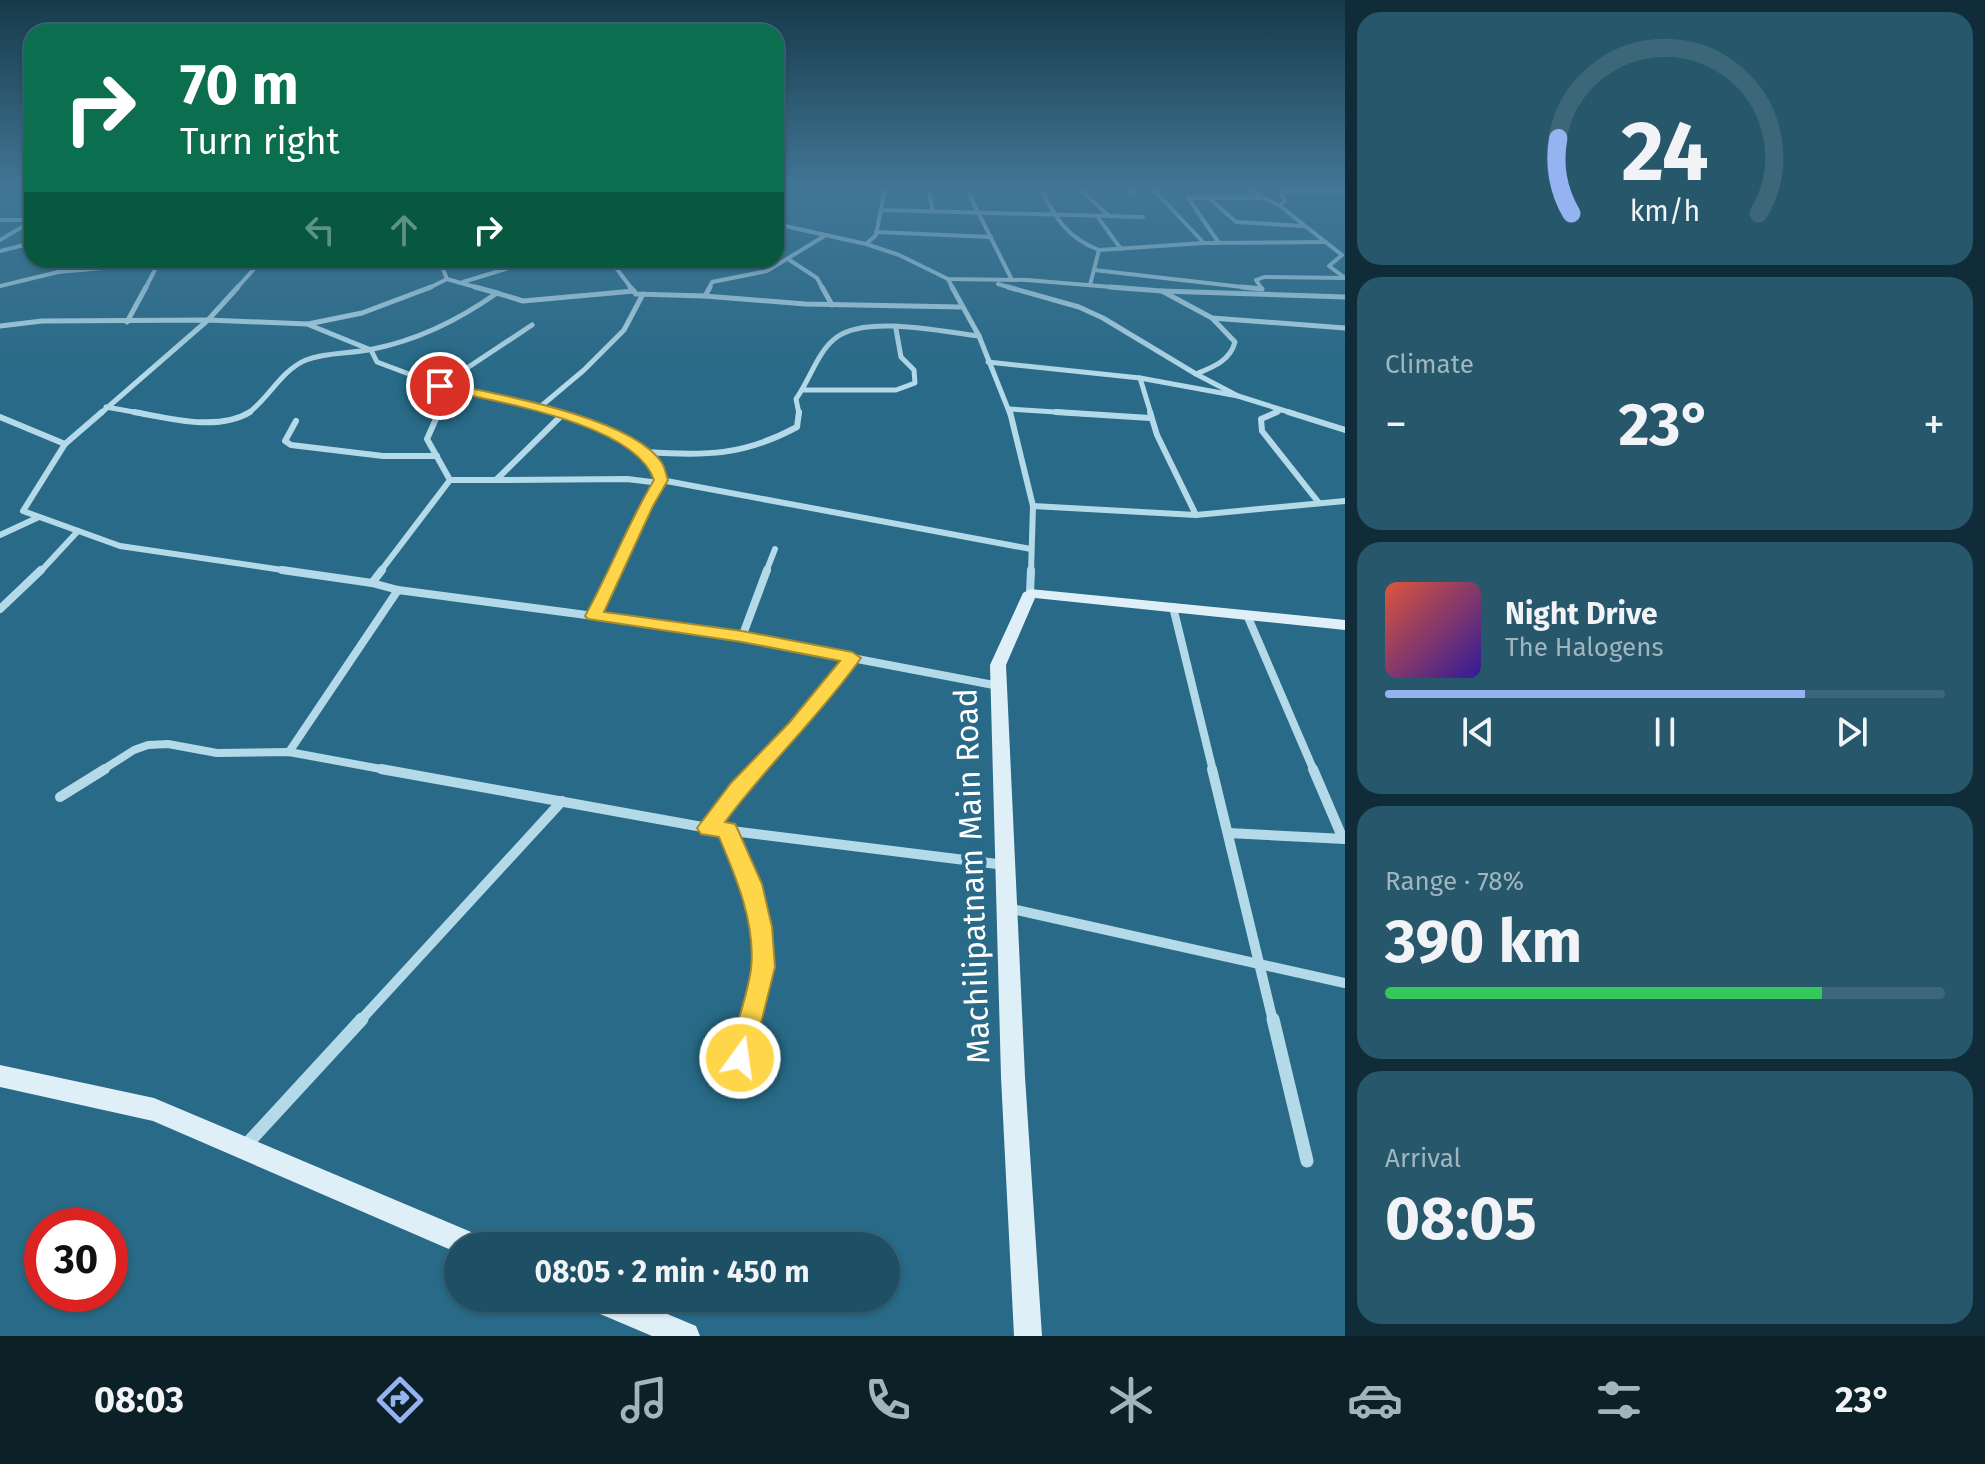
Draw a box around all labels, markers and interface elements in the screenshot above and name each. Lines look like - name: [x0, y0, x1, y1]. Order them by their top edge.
- text: 70 m: [180, 52, 299, 119]
- icon: right: [48, 56, 152, 160]
- text: 24: [1621, 102, 1709, 202]
- text: Turn right: [180, 120, 340, 164]
- text: km/h: [1630, 195, 1700, 230]
- icon: left: [298, 208, 342, 252]
- icon: ahead: [382, 208, 426, 252]
- icon: right: [466, 208, 510, 252]
- text: Climate: [1385, 349, 1474, 380]
- pin: [406, 352, 474, 420]
- icon: arrive: [418, 364, 462, 408]
- text: 23°: [1618, 389, 1712, 461]
- text: −: [1385, 398, 1407, 451]
- text: +: [1923, 398, 1945, 451]
- text: Night Drive: [1505, 596, 1658, 632]
- text: The Halogens: [1505, 632, 1664, 663]
- street label: Machilipatnam Main Road: [946, 688, 998, 1064]
- icon: previous: [1456, 710, 1500, 754]
- icon: pause: [1643, 710, 1687, 754]
- icon: next: [1830, 710, 1874, 754]
- text: Range · 78%: [1385, 866, 1524, 897]
- text: 390 km: [1385, 906, 1582, 978]
- position arrow: [698, 1016, 782, 1100]
- text: Arrival: [1385, 1143, 1461, 1174]
- text: 08:05: [1385, 1183, 1537, 1255]
- speed limit sign: 30: [24, 1208, 128, 1312]
- text: 08:05 · 2 min · 450 m: [534, 1254, 810, 1290]
- icon: directions: [372, 1372, 428, 1428]
- icon: music: [616, 1372, 672, 1428]
- icon: phone: [860, 1372, 916, 1428]
- icon: climate: [1103, 1372, 1159, 1428]
- icon: car: [1347, 1372, 1403, 1428]
- icon: filters: [1591, 1372, 1647, 1428]
- text: 08:03: [94, 1378, 184, 1422]
- text: 23°: [1835, 1378, 1891, 1422]

